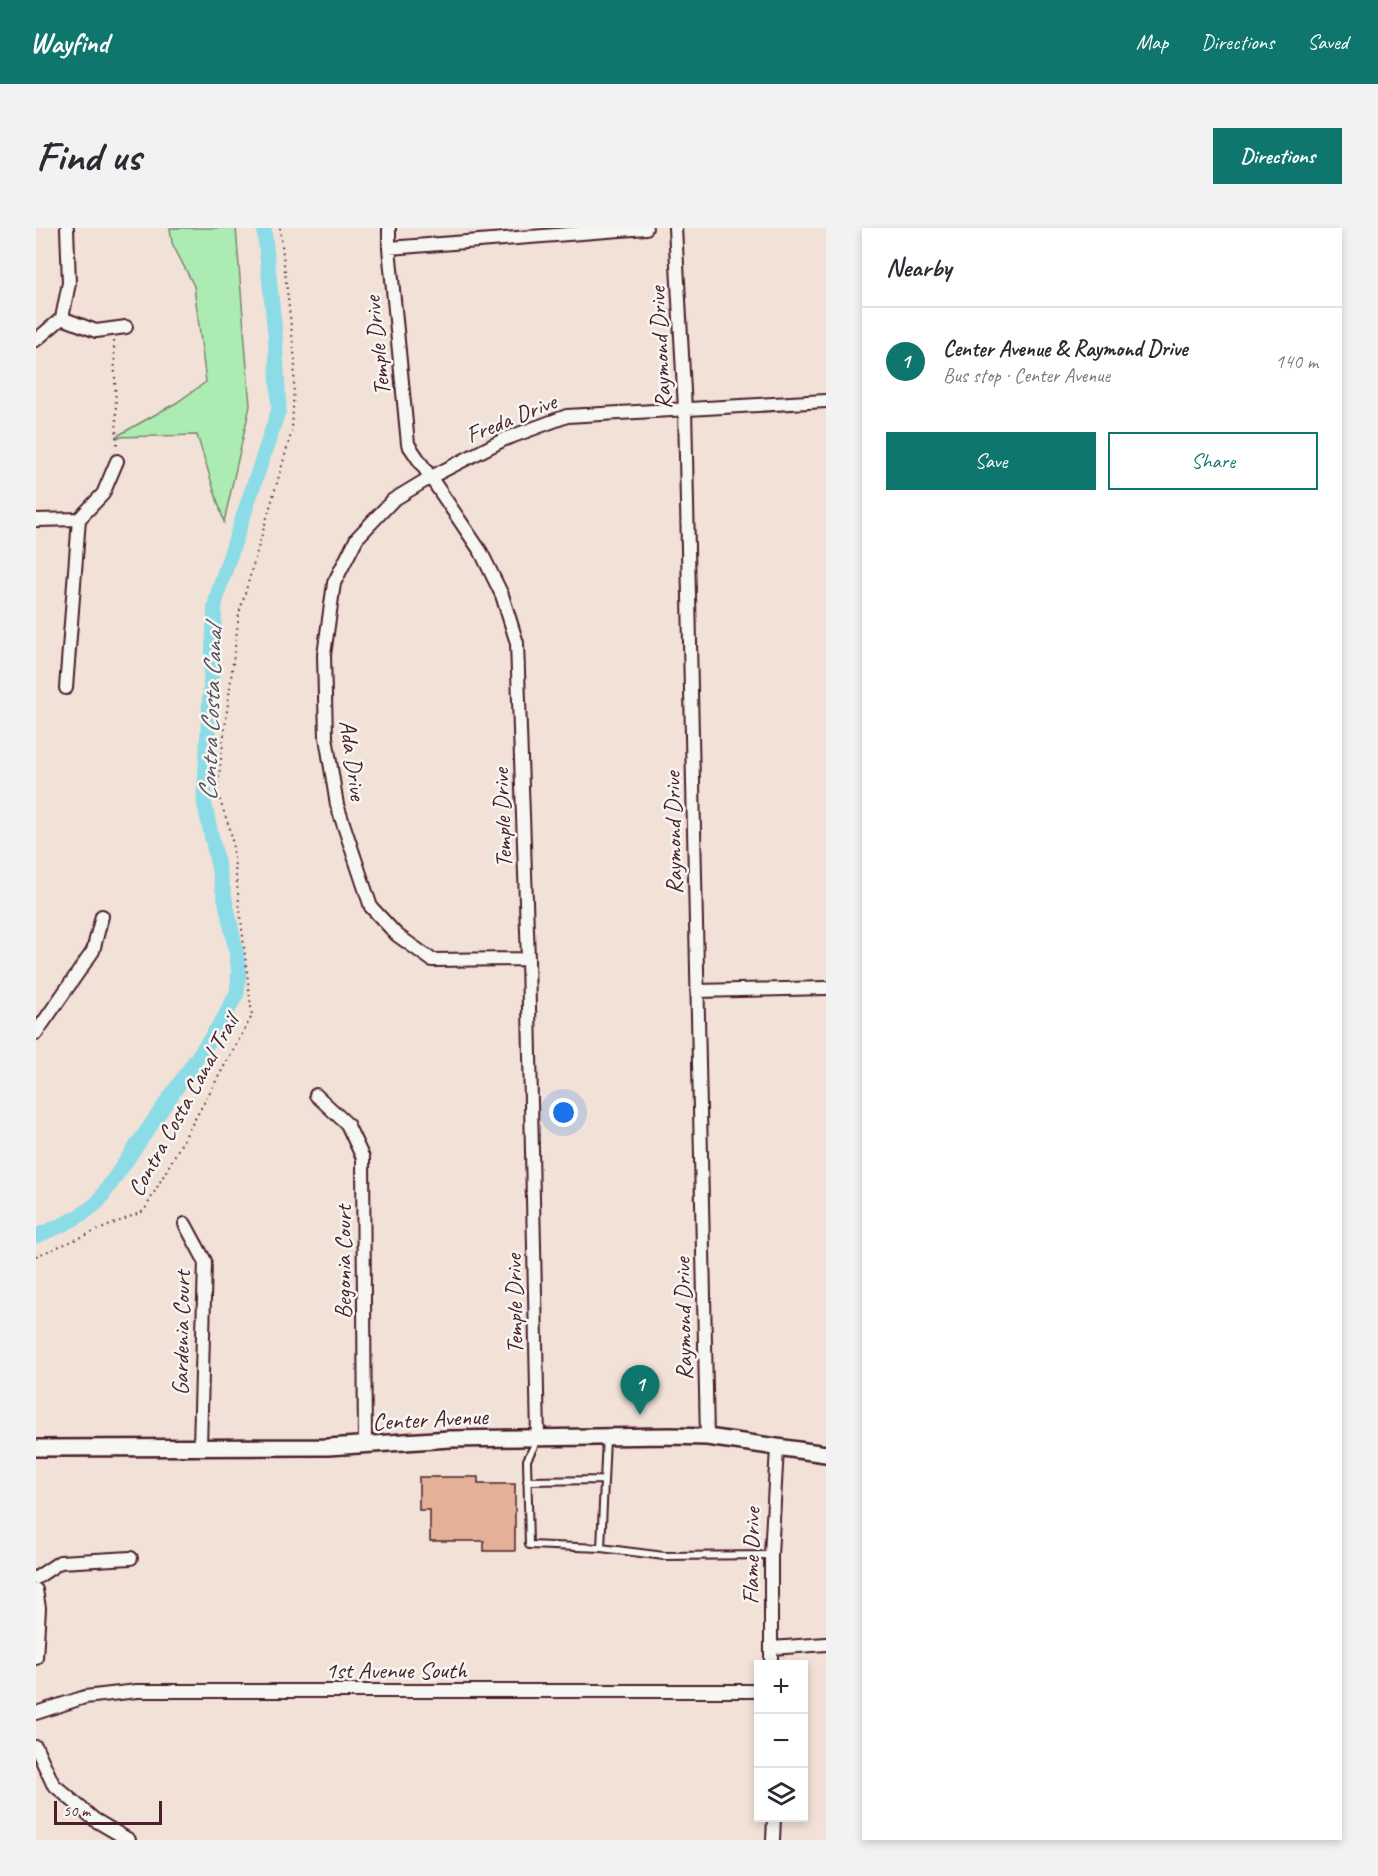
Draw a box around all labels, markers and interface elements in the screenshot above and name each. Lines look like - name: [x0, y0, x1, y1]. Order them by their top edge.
- text: Wayfind: [30, 25, 109, 60]
- text: Map: [1136, 29, 1168, 55]
- text: Directions: [1201, 29, 1274, 55]
- text: Saved: [1307, 29, 1348, 55]
- button: Directions: [1213, 128, 1342, 184]
- text: Find us: [36, 130, 141, 183]
- text: Nearby: [886, 251, 951, 284]
- street label: Raymond Drive: [642, 284, 678, 410]
- street label: Temple Drive: [357, 293, 397, 397]
- text: Center Avenue & Raymond Drive: [943, 335, 1187, 363]
- text: 1: [901, 349, 910, 374]
- text: 140 m: [1275, 349, 1318, 374]
- text: Bus stop · Center Avenue: [943, 363, 1110, 388]
- street label: Freda Drive: [461, 386, 563, 450]
- button: Save: [886, 432, 1096, 490]
- button: Share: [1108, 432, 1318, 490]
- water label: Contra Costa Canal: [191, 618, 230, 802]
- street label: Ada Drive: [333, 718, 374, 804]
- street label: Temple Drive: [485, 765, 519, 868]
- street label: Raymond Drive: [657, 769, 689, 895]
- street label: Contra Costa Canal Trail: [121, 1005, 247, 1201]
- your location: [549, 1098, 578, 1127]
- street label: Begonia Court: [328, 1203, 358, 1319]
- street label: Temple Drive: [498, 1252, 530, 1354]
- street label: Raymond Drive: [667, 1255, 699, 1381]
- street label: Gardenia Court: [165, 1268, 197, 1396]
- pin: 1: [620, 1366, 660, 1415]
- street label: Center Avenue: [372, 1401, 491, 1437]
- street label: Flame Drive: [735, 1505, 767, 1605]
- street label: 1st Avenue South: [325, 1655, 468, 1685]
- map controls: [754, 1660, 808, 1822]
- button: +: [754, 1660, 808, 1714]
- button: −: [754, 1714, 808, 1768]
- button: layers: [754, 1768, 808, 1822]
- scale bar: [54, 1798, 162, 1826]
- text: 50 m: [63, 1801, 90, 1821]

